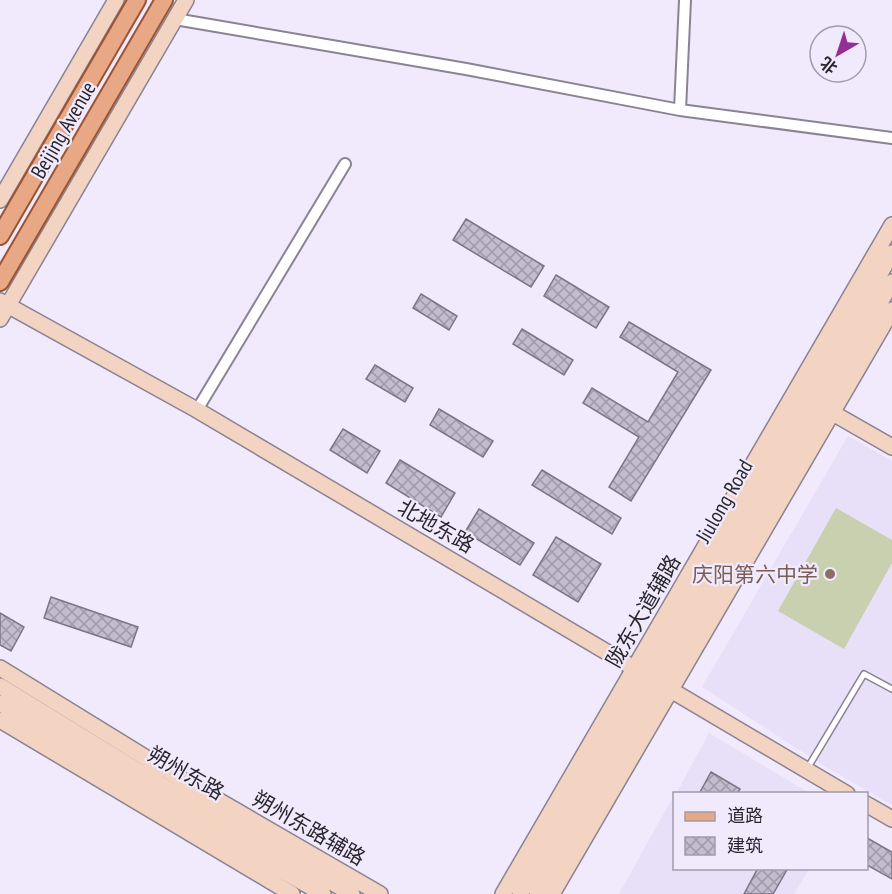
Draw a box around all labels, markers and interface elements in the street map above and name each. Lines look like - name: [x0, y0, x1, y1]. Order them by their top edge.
- north arrow: [808, 24, 868, 84]
- text: 北: [816, 53, 841, 78]
- street label: Beijing Avenue: [24, 77, 102, 183]
- street label: Jiulong Road: [689, 455, 759, 548]
- street label: 北地东路: [393, 493, 479, 559]
- street label: 陇东大道辅路: [600, 550, 686, 672]
- place label: 庆阳第六中学: [692, 561, 818, 588]
- marker: 庆阳第六中学: [823, 567, 837, 581]
- street label: 朔州东路: [143, 740, 229, 806]
- street label: 朔州东路辅路: [248, 785, 370, 871]
- legend: [673, 792, 868, 870]
- text: 道路: [727, 804, 763, 827]
- text: 建筑: [727, 834, 763, 857]

